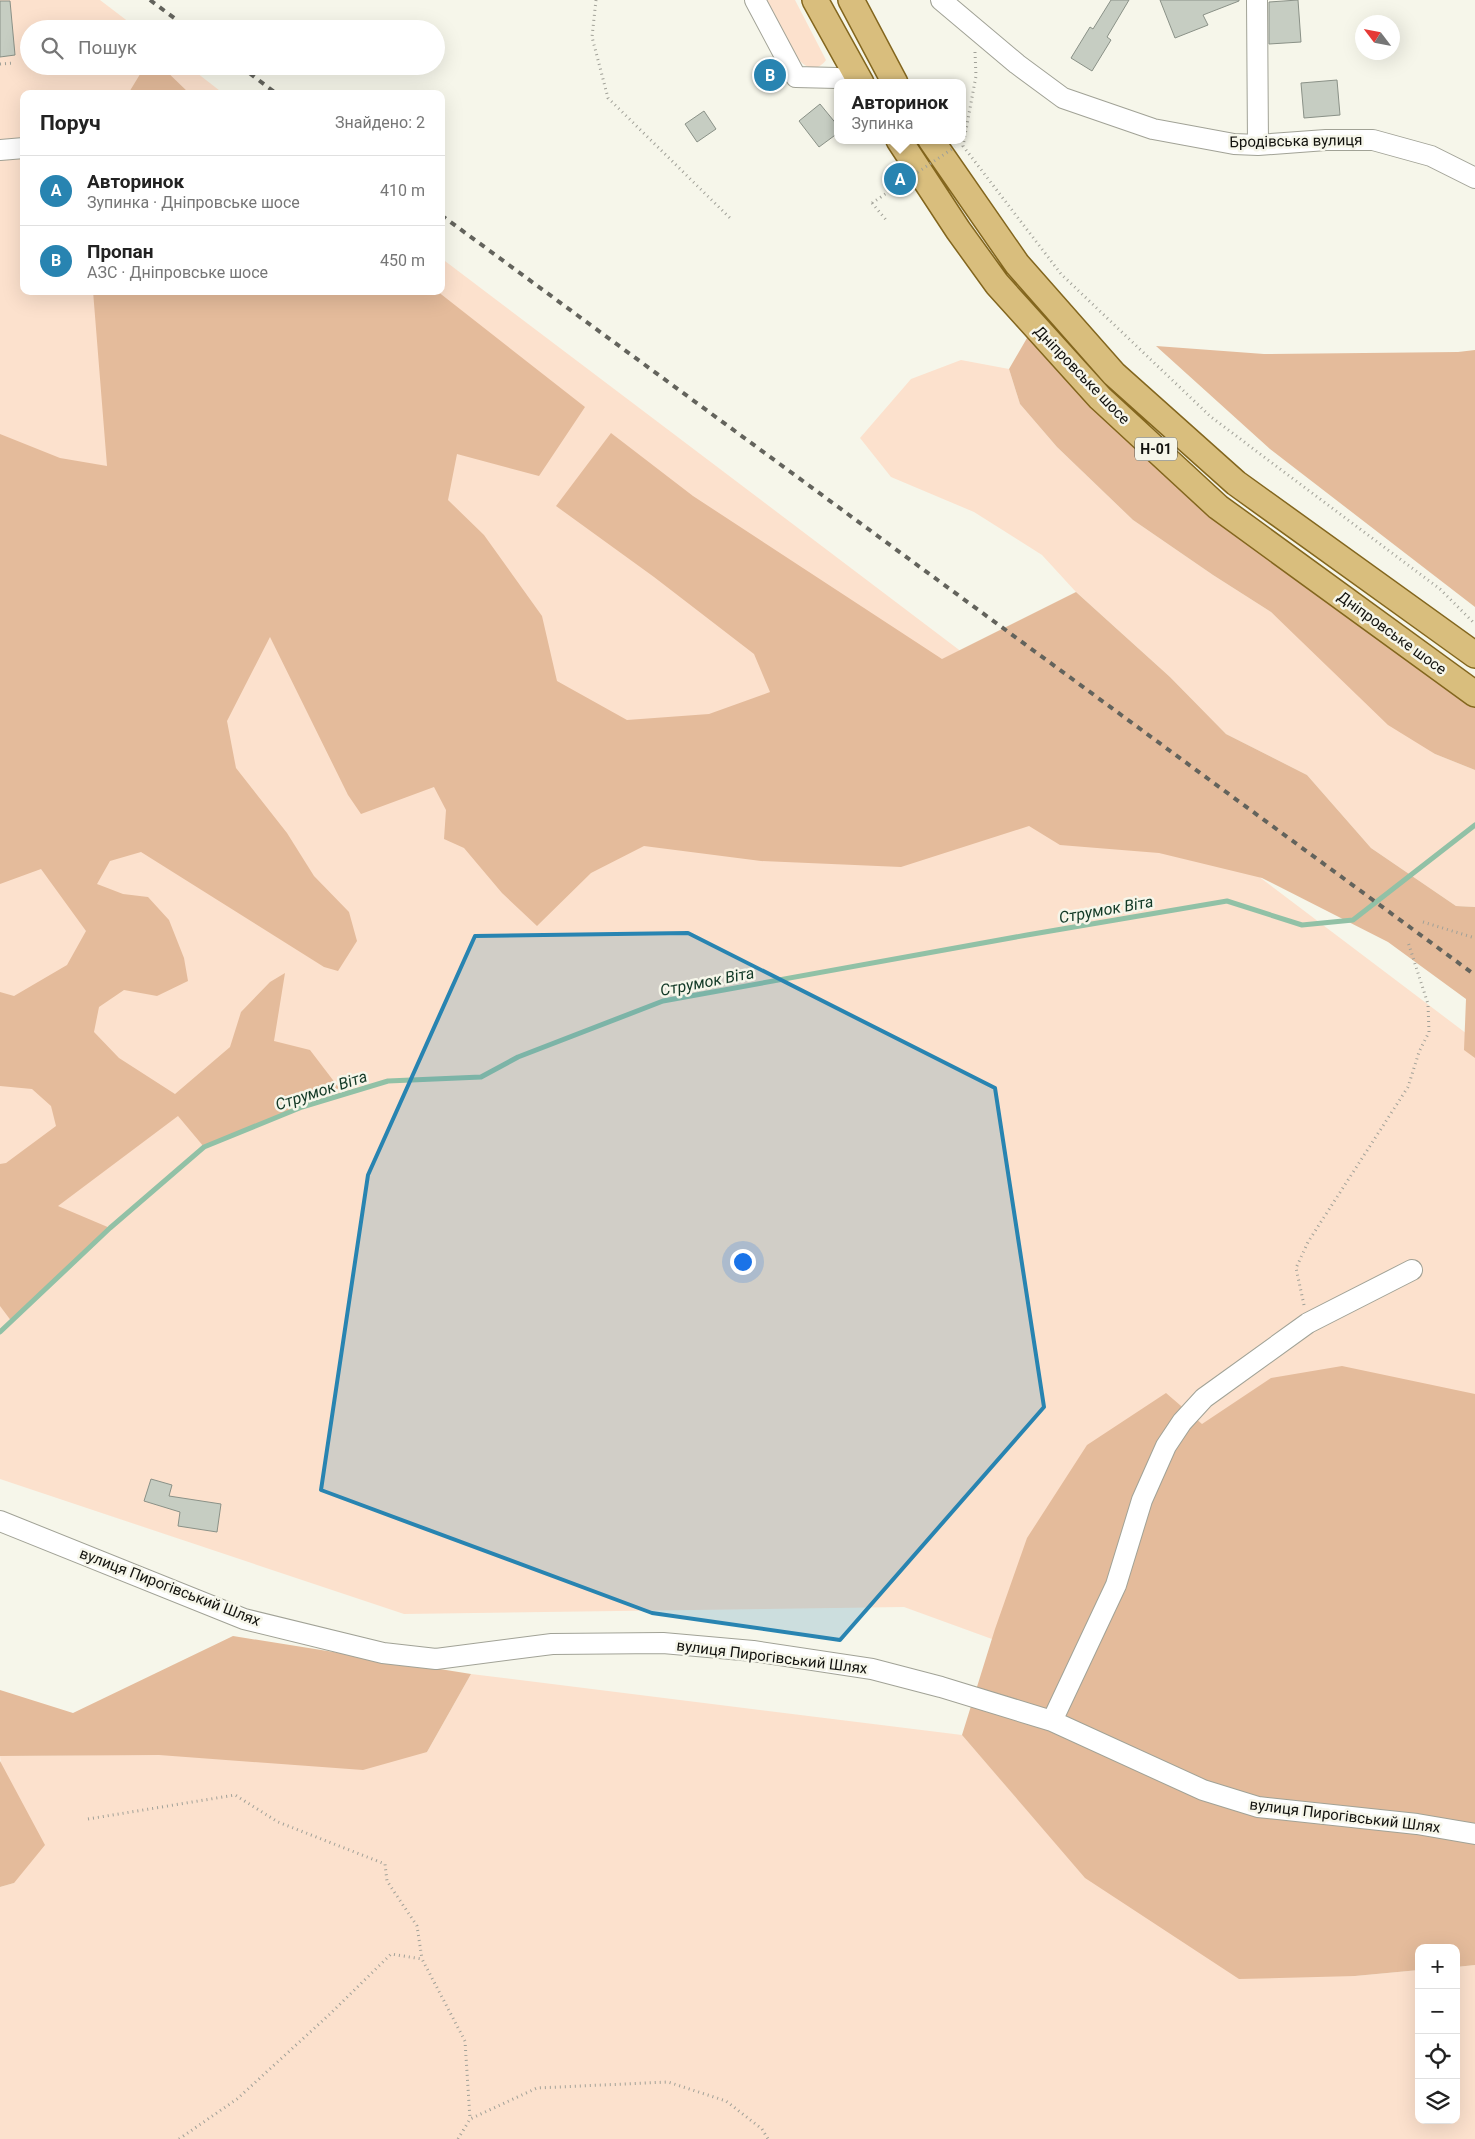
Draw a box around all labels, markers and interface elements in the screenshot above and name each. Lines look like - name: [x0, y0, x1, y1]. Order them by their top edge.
- north arrow: [1355, 15, 1400, 60]
- search box: [20, 20, 445, 75]
- icon: search: [38, 34, 66, 62]
- text: Пошук: [78, 36, 137, 59]
- pin: B: [754, 56, 786, 94]
- popup: [834, 79, 966, 144]
- text: Авторинок: [851, 91, 949, 114]
- text: Поруч: [40, 111, 101, 135]
- text: Знайдено: 2: [335, 113, 425, 132]
- text: Зупинка: [851, 114, 914, 133]
- street label: Бродівська вулиця: [1229, 131, 1363, 151]
- pin: A: [884, 160, 916, 198]
- text: Авторинок: [87, 170, 184, 193]
- text: A: [51, 181, 61, 200]
- text: 410 m: [380, 181, 425, 200]
- text: Зупинка · Дніпровське шосе: [87, 193, 300, 212]
- text: Пропан: [87, 240, 154, 263]
- text: B: [51, 251, 61, 270]
- text: 450 m: [380, 251, 425, 270]
- text: АЗС · Дніпровське шосе: [87, 263, 268, 282]
- street label: Дніпровське шосе: [1030, 322, 1134, 428]
- road number: Н-01: [1135, 438, 1177, 460]
- street label: Дніпровське шосе: [1334, 588, 1450, 678]
- water label: Струмок Віта: [1057, 892, 1155, 927]
- water label: Струмок Віта: [658, 963, 756, 1000]
- water label: Струмок Віта: [273, 1067, 369, 1114]
- your location: [730, 1249, 756, 1275]
- street label: вулиця Пирогівський Шлях: [77, 1544, 263, 1630]
- street label: вулиця Пирогівський Шлях: [676, 1636, 869, 1678]
- street label: вулиця Пирогівський Шлях: [1249, 1795, 1442, 1837]
- map controls: [1415, 1944, 1460, 2124]
- button: +: [1415, 1944, 1460, 1989]
- button: −: [1415, 1989, 1460, 2034]
- button: locate: [1415, 2034, 1460, 2079]
- button: layers: [1415, 2079, 1460, 2124]

